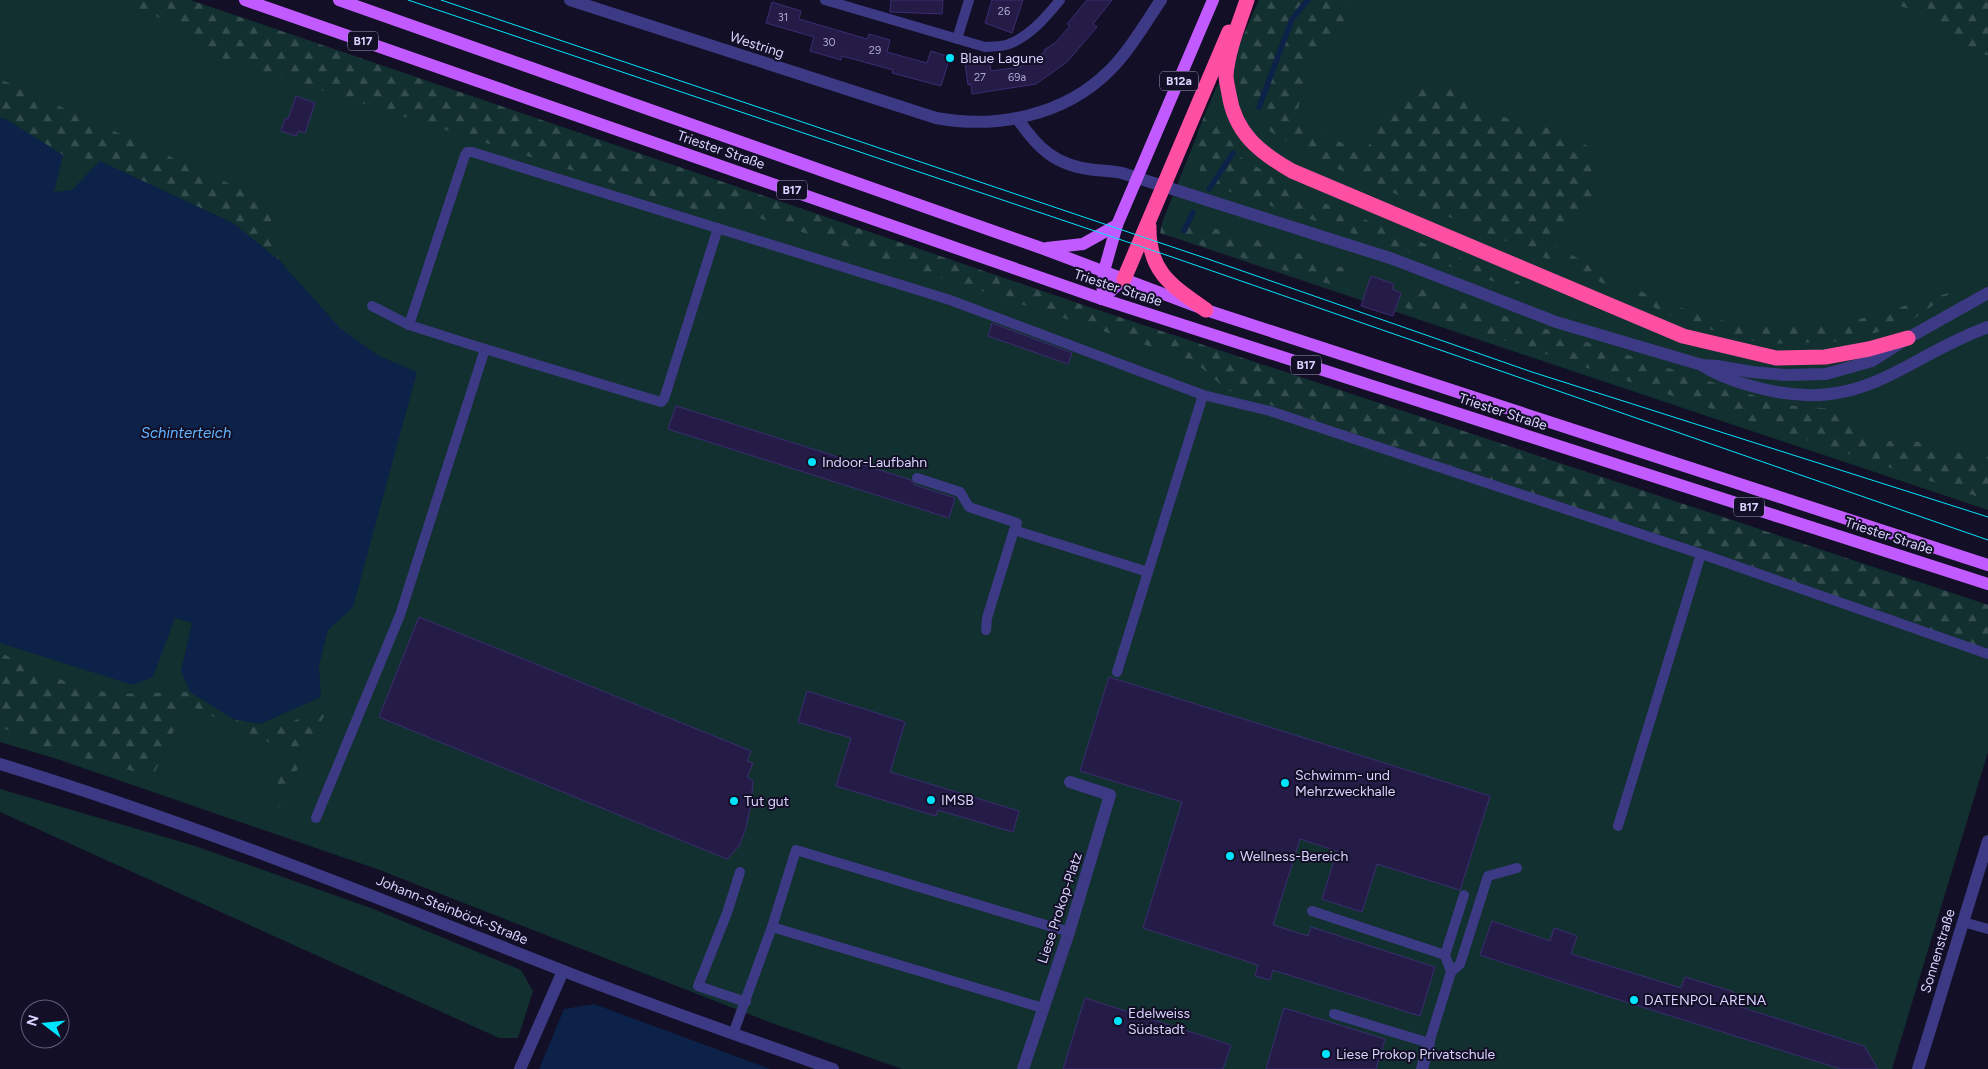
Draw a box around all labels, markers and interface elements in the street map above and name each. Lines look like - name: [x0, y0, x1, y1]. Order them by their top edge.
- house number: 26: [998, 5, 1010, 18]
- house number: 31: [778, 11, 788, 24]
- street label: Westring: [728, 28, 786, 62]
- road number: B17: [348, 31, 378, 50]
- house number: 30: [822, 36, 836, 49]
- house number: 29: [869, 44, 881, 57]
- place label: Blaue Lagune: [960, 50, 1044, 67]
- marker: Blaue Lagune: [944, 52, 956, 64]
- house number: 27: [974, 71, 986, 84]
- house number: 69a: [1008, 71, 1026, 84]
- road number: B12a: [1160, 72, 1198, 90]
- street label: Triester Straße: [675, 127, 767, 173]
- road number: B17: [777, 180, 807, 200]
- street label: Triester Straße: [1072, 266, 1165, 310]
- road number: B17: [1291, 356, 1321, 374]
- street label: Triester Straße: [1457, 390, 1550, 434]
- water label: Schinterteich: [141, 424, 231, 442]
- place label: Indoor-Laufbahn: [822, 454, 927, 471]
- marker: Indoor-Laufbahn: [806, 456, 818, 468]
- road number: B17: [1734, 498, 1764, 516]
- street label: Triester Straße: [1843, 514, 1936, 558]
- place label: Schwimm- und Mehrzweckhalle: [1295, 767, 1396, 800]
- marker: Schwimm- und Mehrzweckhalle: [1279, 777, 1291, 789]
- place label: IMSB: [941, 792, 974, 809]
- place label: Tut gut: [744, 793, 789, 810]
- marker: IMSB: [925, 794, 937, 806]
- marker: Tut gut: [728, 795, 740, 807]
- place label: Wellness-Bereich: [1240, 848, 1348, 865]
- street label: Liese Prokop-Platz: [1034, 850, 1086, 966]
- marker: Wellness-Bereich: [1224, 850, 1236, 862]
- street label: Johann-Steinböck-Straße: [374, 872, 531, 948]
- street label: Sonnenstraße: [1917, 907, 1959, 995]
- place label: DATENPOL ARENA: [1644, 992, 1767, 1009]
- marker: DATENPOL ARENA: [1628, 994, 1640, 1006]
- north arrow: [20, 999, 70, 1049]
- place label: Edelweiss Südstadt: [1128, 1005, 1190, 1038]
- text: N: [23, 1013, 43, 1028]
- marker: Edelweiss Südstadt: [1112, 1015, 1124, 1027]
- place label: Liese Prokop Privatschule: [1336, 1046, 1496, 1063]
- marker: Liese Prokop Privatschule: [1320, 1048, 1332, 1060]

